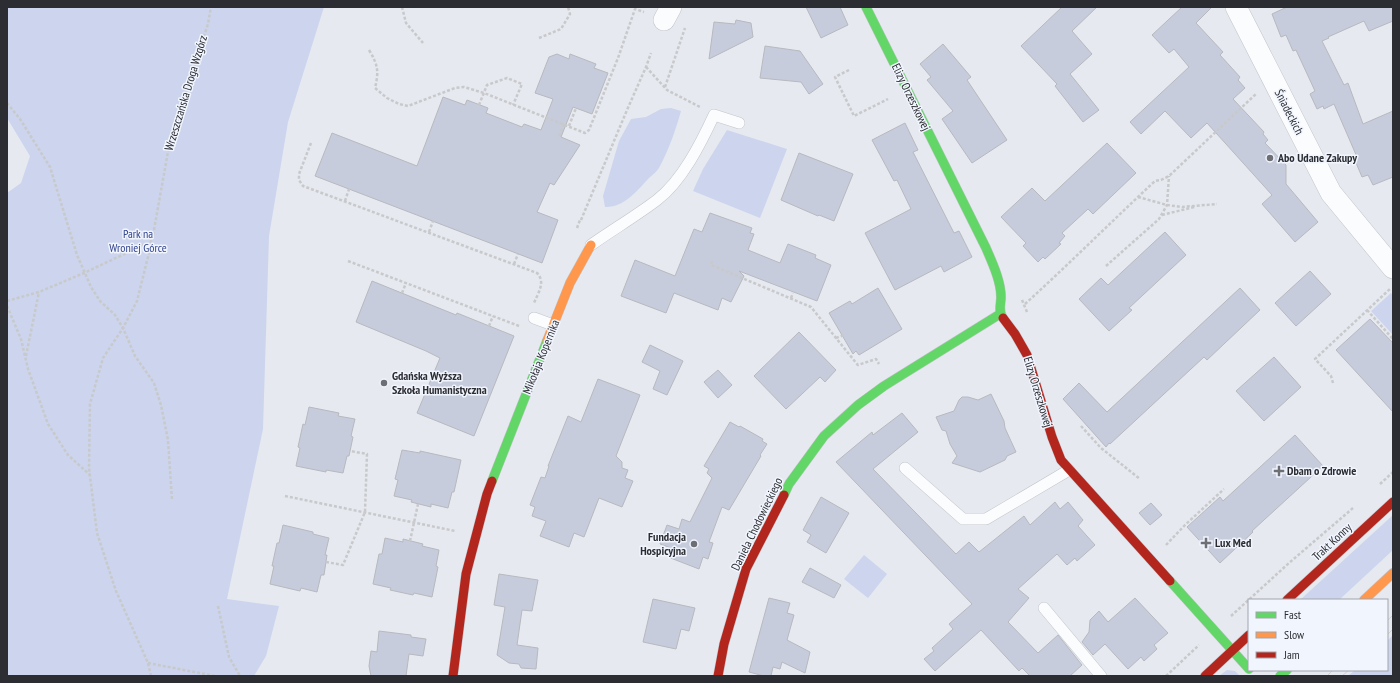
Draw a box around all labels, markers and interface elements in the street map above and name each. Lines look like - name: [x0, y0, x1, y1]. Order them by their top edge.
- street label: Wrzeszczańska Droga Wzgórz: [161, 33, 210, 152]
- street label: Elizy Orzeszkowej: [889, 61, 934, 133]
- street label: Śniadeckich: [1272, 87, 1307, 137]
- place label: Abo Udane Zakupy: [1277, 150, 1357, 165]
- marker: Abo Udane Zakupy: [1265, 153, 1275, 163]
- park label: Park na Wroniej Górce: [109, 226, 167, 255]
- street label: Mikołaja Kopernika: [519, 317, 562, 396]
- street label: Elizy Orzeszkowej: [1021, 355, 1056, 429]
- place label: Gdańska Wyższa Szkoła Humanistyczna: [392, 368, 487, 397]
- marker: Gdańska Wyższa Szkoła Humanistyczna: [379, 378, 389, 388]
- place label: Dbam o Zdrowie: [1287, 463, 1356, 478]
- marker: Dbam o Zdrowie: [1274, 466, 1284, 476]
- street label: Daniela Chodowieckiego: [728, 475, 786, 573]
- street label: Trakt Konny: [1309, 519, 1355, 564]
- place label: Fundacja Hospicyjna: [640, 529, 686, 558]
- place label: Lux Med: [1215, 535, 1251, 550]
- marker: Lux Med: [1200, 537, 1212, 549]
- marker: Fundacja Hospicyjna: [689, 539, 699, 549]
- legend: [1248, 599, 1388, 671]
- text: Fast: [1284, 607, 1302, 622]
- text: Slow: [1284, 627, 1305, 642]
- text: Jam: [1283, 647, 1300, 662]

